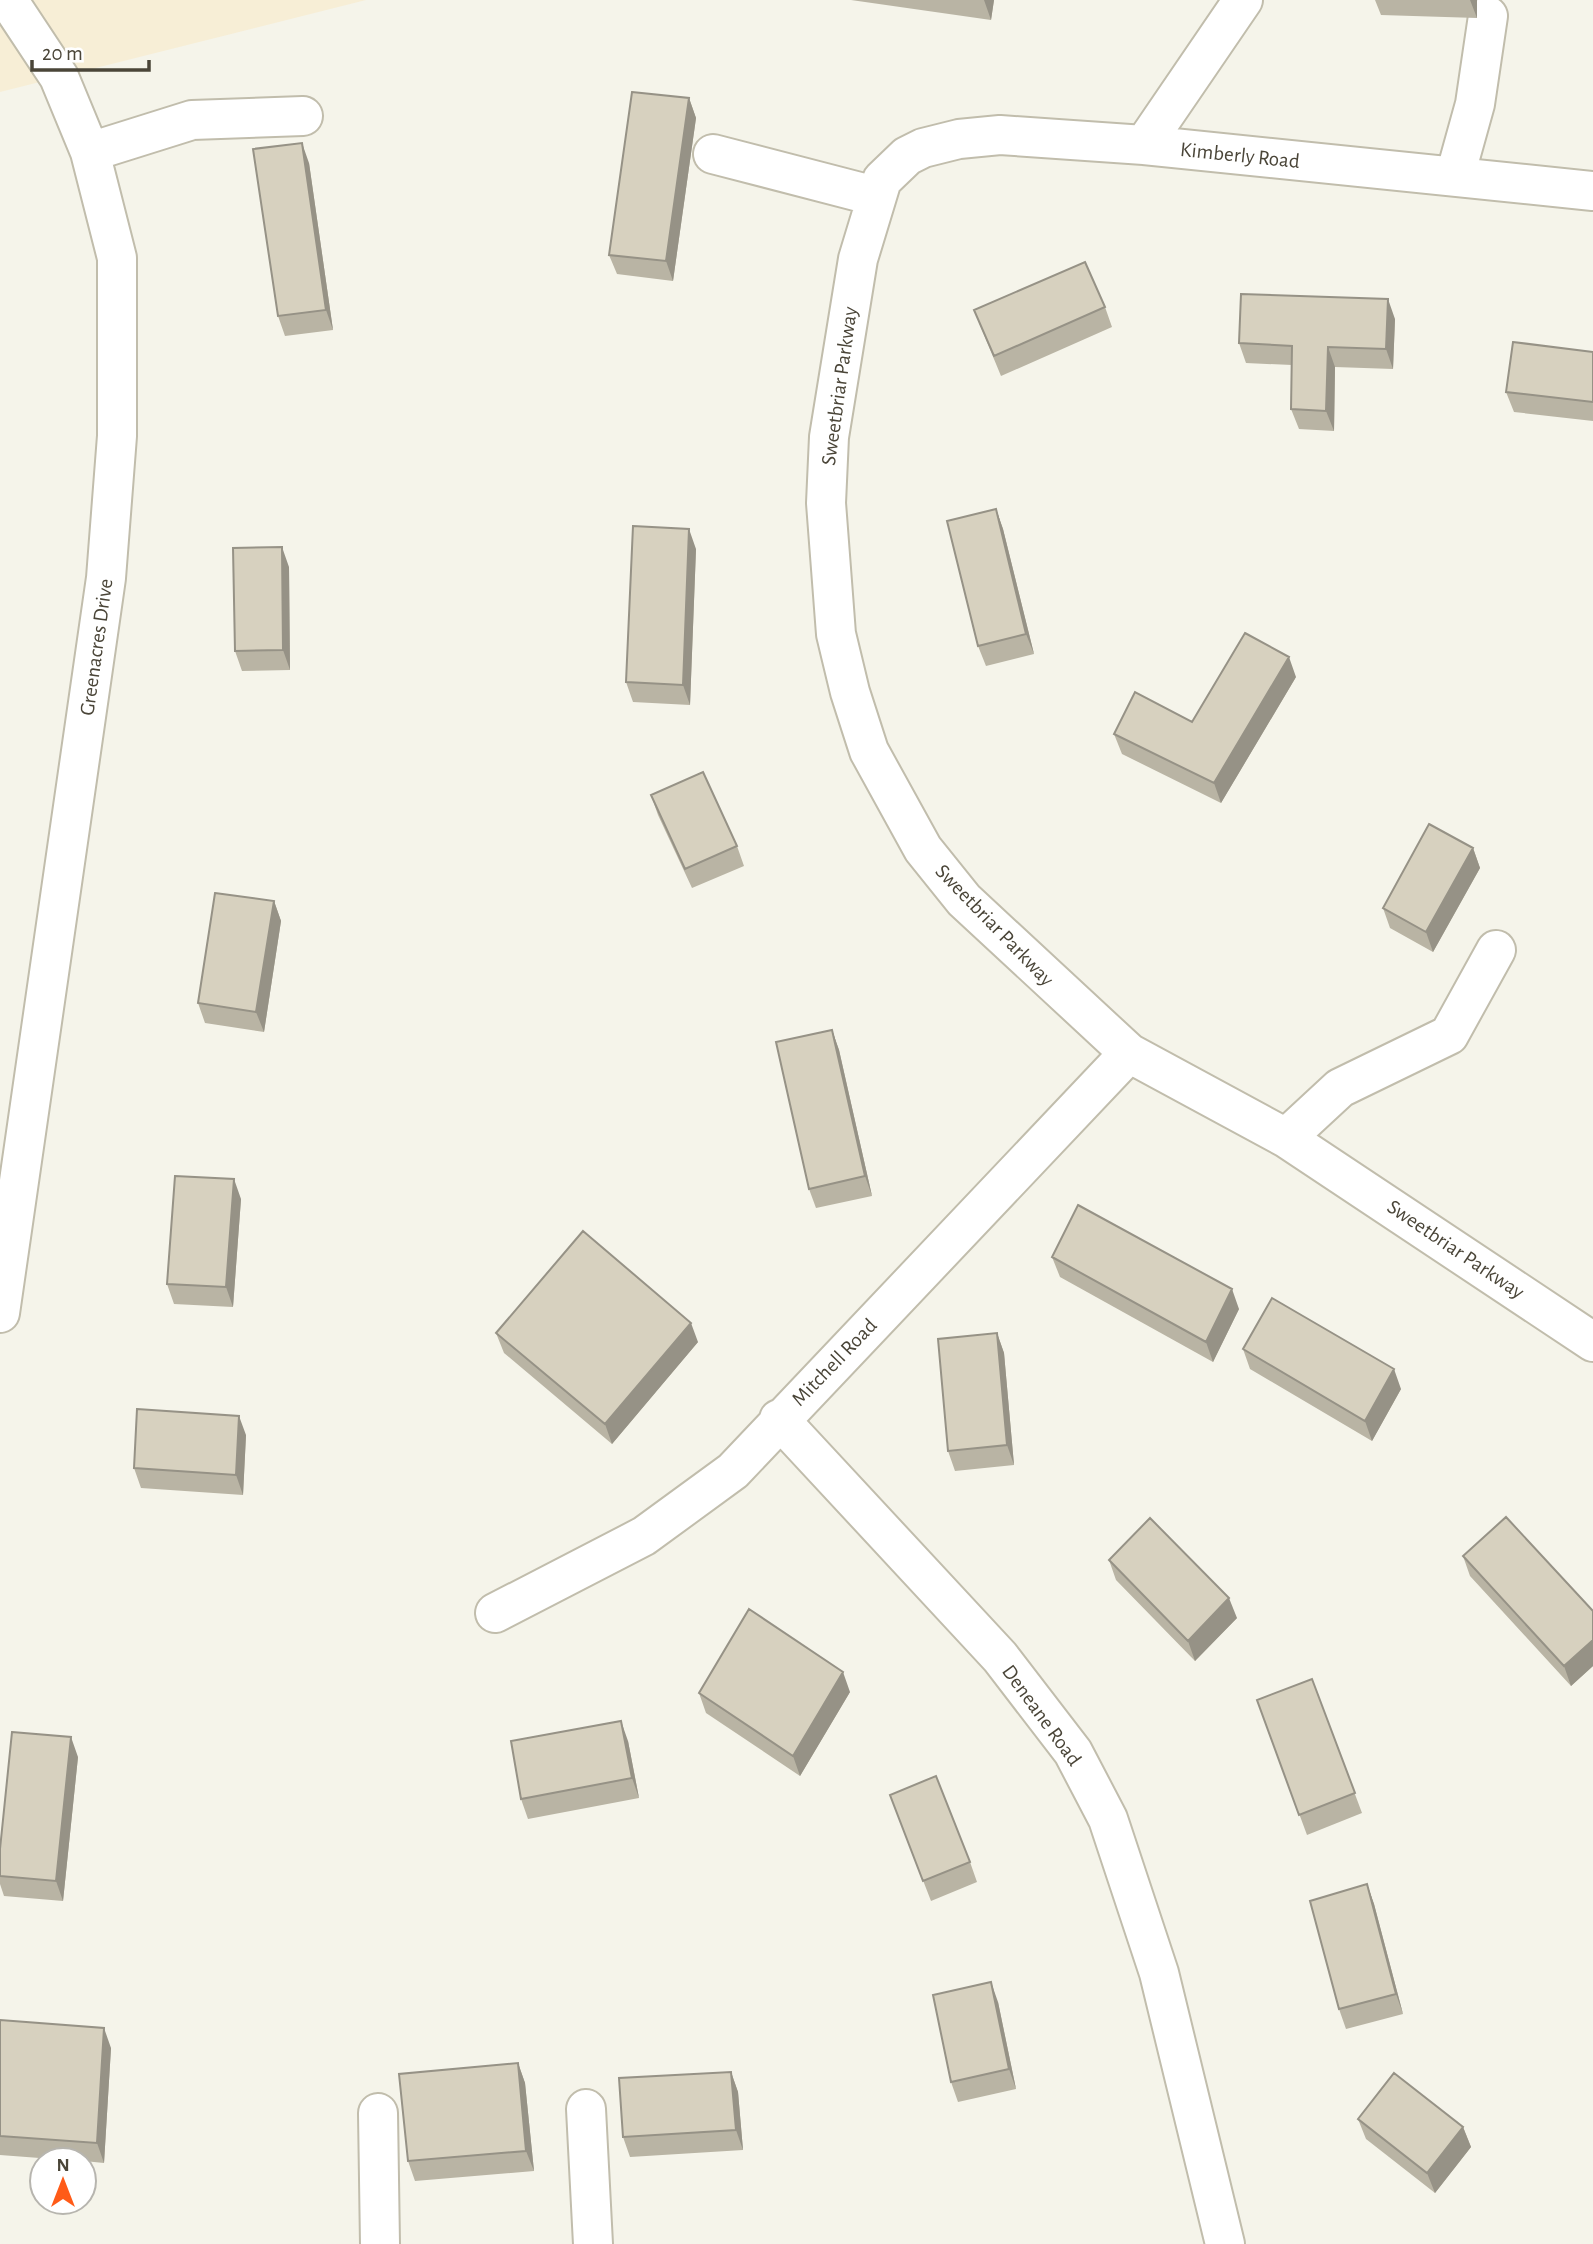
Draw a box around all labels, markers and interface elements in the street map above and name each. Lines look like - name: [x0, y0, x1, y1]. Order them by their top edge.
- scale bar: [32, 28, 149, 72]
- text: 20 m: [42, 43, 83, 64]
- street label: Kimberly Road: [1179, 139, 1301, 172]
- street label: Sweetbriar Parkway: [818, 305, 861, 467]
- street label: Greenacres Drive: [76, 577, 117, 717]
- street label: Sweetbriar Parkway: [931, 860, 1058, 990]
- street label: Sweetbriar Parkway: [1383, 1196, 1528, 1303]
- street label: Mitchell Road: [788, 1315, 881, 1410]
- street label: Deneane Road: [998, 1661, 1085, 1770]
- north arrow: [28, 2146, 98, 2216]
- text: N: [56, 2156, 70, 2175]

